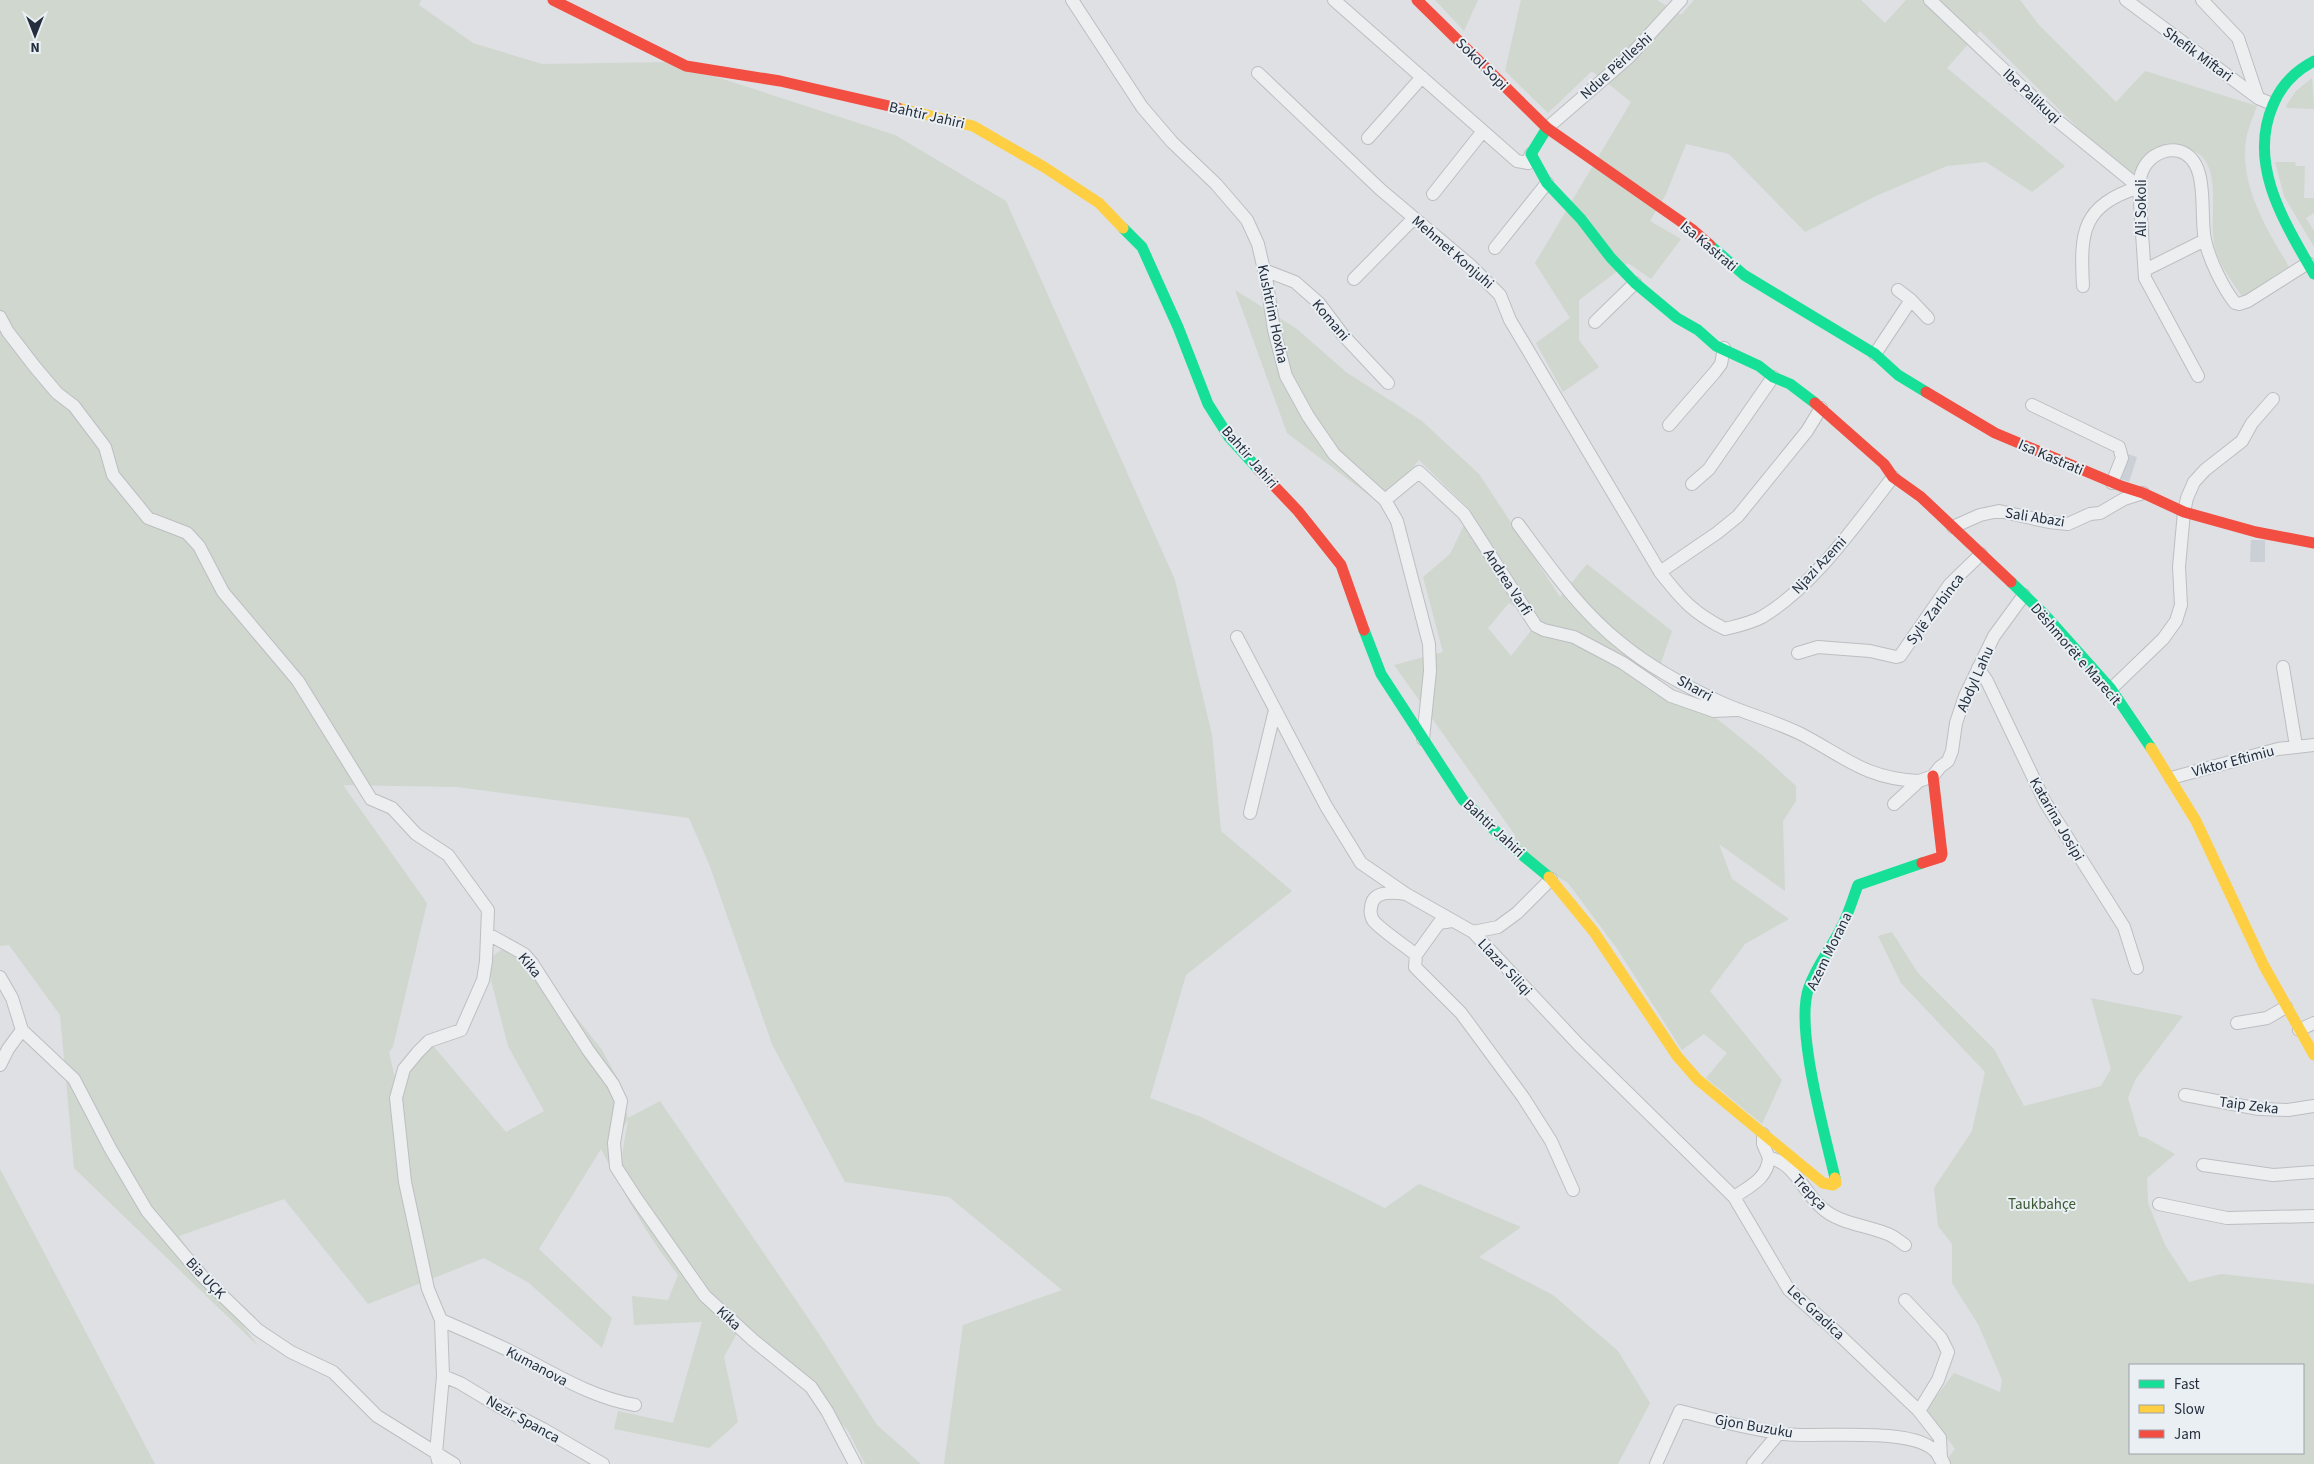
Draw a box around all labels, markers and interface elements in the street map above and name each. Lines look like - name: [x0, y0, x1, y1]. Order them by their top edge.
- north arrow: [10, 10, 60, 60]
- street label: Shefik Miftari: [2158, 22, 2237, 87]
- street label: Ndue Përlleshi: [1576, 28, 1657, 104]
- street label: Sokol Sopi: [1451, 33, 1513, 95]
- text: N: [30, 37, 40, 57]
- street label: Ibe Palikuqi: [1998, 64, 2066, 129]
- street label: Bahtir Jahiri: [887, 97, 967, 134]
- street label: Ali Sokoli: [2131, 179, 2152, 237]
- street label: Mehmet Konjuhi: [1407, 211, 1498, 294]
- street label: Isa Kastrati: [1675, 216, 1742, 277]
- street label: Kushtrim Hoxha: [1252, 263, 1293, 365]
- street label: Komani: [1307, 295, 1354, 346]
- street label: Bahtir Jahiri: [1216, 421, 1283, 493]
- street label: Isa Kastrati: [2015, 434, 2087, 481]
- street label: Sali Abazi: [2004, 502, 2066, 533]
- street label: Njazi Azemi: [1787, 532, 1852, 599]
- street label: Andrea Varfi: [1478, 545, 1537, 620]
- street label: Sylë Zarbinca: [1902, 569, 1969, 649]
- street label: Dëshmorët e Marecit: [2025, 599, 2126, 710]
- street label: Abdyl Lahu: [1952, 643, 1999, 715]
- street label: Sharri: [1673, 670, 1716, 707]
- street label: Viktor Eftimiu: [2190, 740, 2277, 783]
- street label: Katarina Josipi: [2024, 774, 2089, 865]
- street label: Bahtir Jahiri: [1458, 794, 1529, 862]
- street label: Azem Morana: [1801, 909, 1857, 994]
- street label: Llazar Siliqi: [1472, 934, 1537, 1001]
- street label: Kika: [513, 948, 546, 982]
- street label: Taip Zeka: [2218, 1091, 2280, 1120]
- street label: Trepça: [1787, 1170, 1832, 1215]
- park label: Taukbahçe: [2008, 1194, 2076, 1215]
- street label: Bia UÇK: [181, 1253, 231, 1304]
- street label: Lec Gradica: [1782, 1280, 1849, 1345]
- street label: Kika: [712, 1301, 746, 1335]
- street label: Kumanova: [502, 1341, 571, 1391]
- legend: [2129, 1364, 2304, 1454]
- text: Fast: [2174, 1374, 2200, 1395]
- street label: Nezir Spanca: [482, 1390, 564, 1448]
- text: Slow: [2174, 1399, 2205, 1420]
- street label: Gjon Buzuku: [1713, 1409, 1795, 1444]
- text: Jam: [2174, 1424, 2201, 1445]

